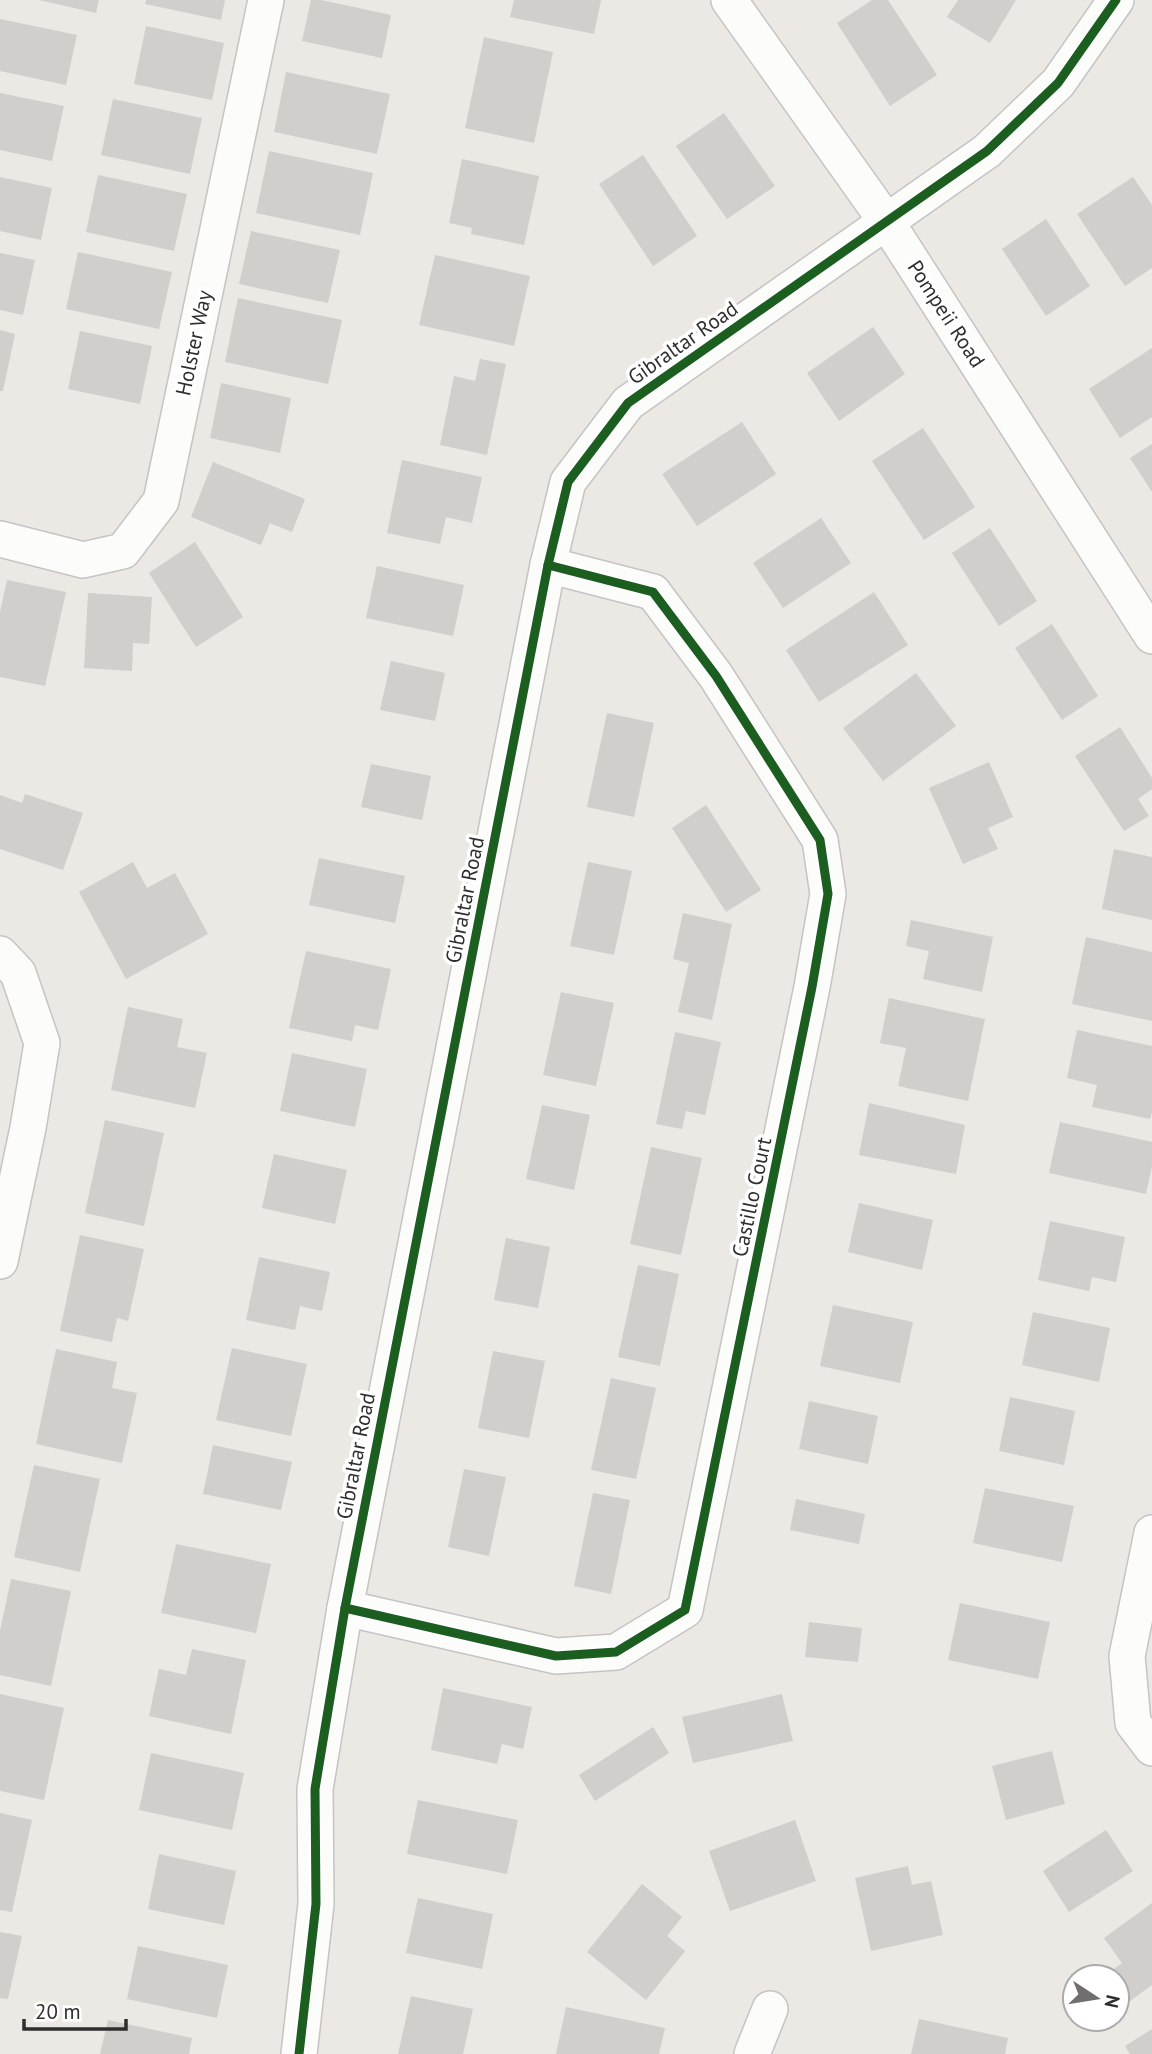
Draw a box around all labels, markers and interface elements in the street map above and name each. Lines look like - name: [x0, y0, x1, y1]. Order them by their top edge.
- street label: Pompeii Road: [902, 255, 991, 373]
- street label: Holster Way: [169, 288, 218, 398]
- street label: Gibraltar Road: [622, 295, 743, 390]
- street label: Gibraltar Road: [439, 834, 490, 965]
- street label: Castillo Court: [726, 1135, 777, 1259]
- street label: Gibraltar Road: [330, 1390, 381, 1521]
- north arrow: [1061, 1963, 1131, 2033]
- scale bar: [24, 1988, 126, 2032]
- text: N: [1100, 1993, 1126, 2010]
- text: 20 m: [35, 1998, 81, 2025]

